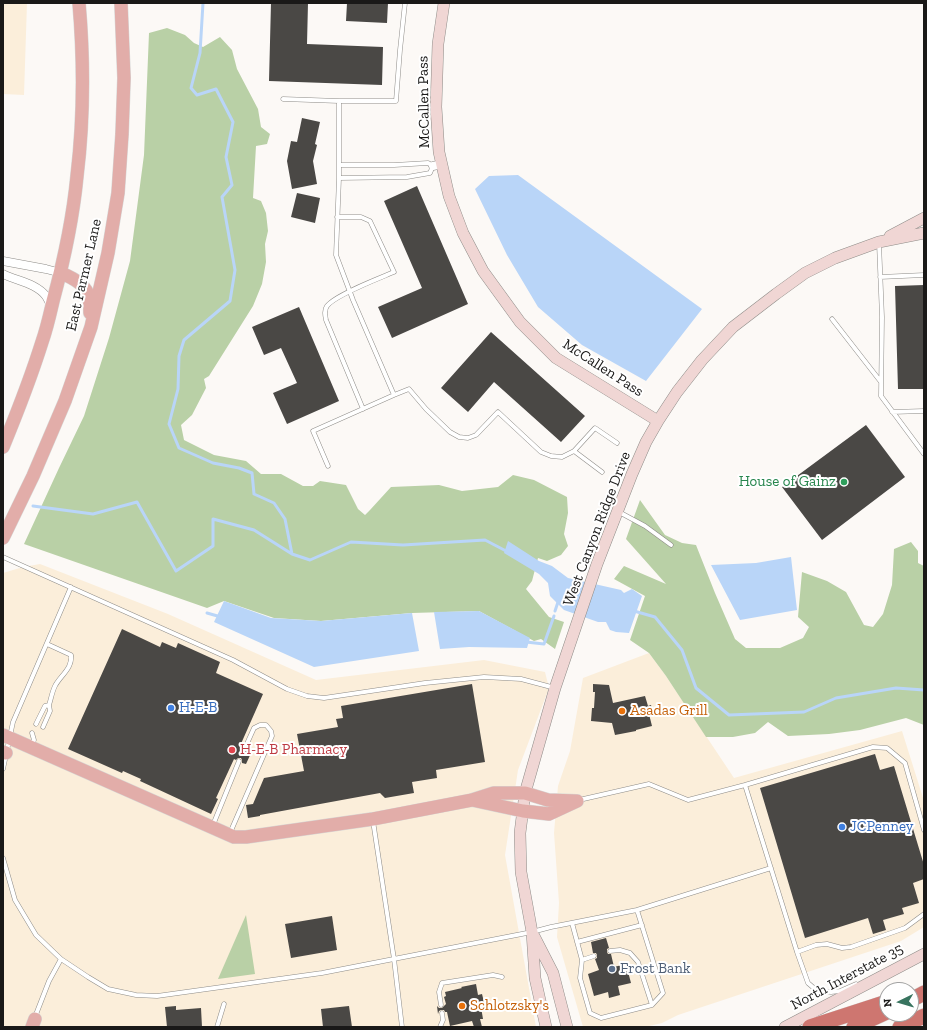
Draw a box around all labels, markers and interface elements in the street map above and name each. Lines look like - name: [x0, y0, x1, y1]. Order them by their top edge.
- street label: McCallen Pass: [414, 56, 434, 148]
- street label: East Parmer Lane: [62, 217, 106, 333]
- street label: McCallen Pass: [559, 335, 647, 401]
- street label: West Canyon Ridge Drive: [559, 449, 635, 609]
- place label: House of Gainz: [739, 473, 836, 491]
- marker: House of Gainz: [839, 477, 849, 487]
- place label: H-E-B: [179, 699, 217, 717]
- place label: Asadas Grill: [630, 702, 708, 720]
- marker: H-E-B: [166, 703, 176, 713]
- marker: Asadas Grill: [617, 706, 627, 716]
- place label: H-E-B Pharmacy: [240, 741, 347, 759]
- marker: H-E-B Pharmacy: [227, 745, 237, 755]
- place label: JCPenney: [850, 818, 913, 836]
- marker: JCPenney: [837, 822, 847, 832]
- street label: North Interstate 35: [788, 940, 906, 1014]
- place label: Frost Bank: [620, 960, 691, 978]
- marker: Frost Bank: [607, 964, 617, 974]
- north arrow: [879, 982, 919, 1022]
- place label: Schlotzsky's: [470, 997, 549, 1015]
- marker: Schlotzsky's: [457, 1001, 467, 1011]

